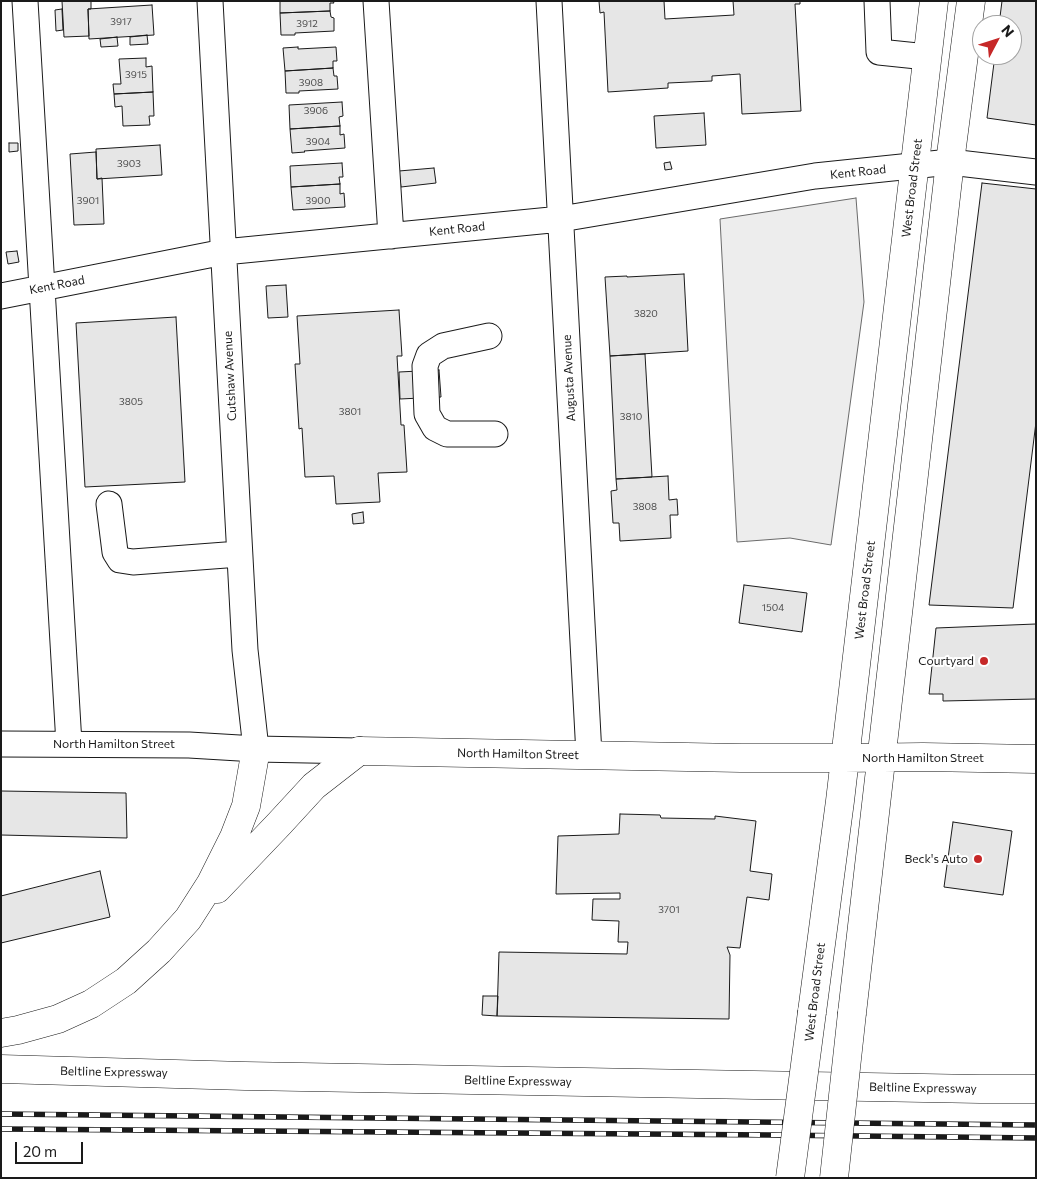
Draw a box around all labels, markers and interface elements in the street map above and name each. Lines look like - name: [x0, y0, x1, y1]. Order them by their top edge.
- north arrow: [972, 15, 1022, 65]
- house number: 3917: [110, 16, 132, 28]
- house number: 3912: [296, 18, 318, 30]
- text: N: [998, 21, 1018, 40]
- house number: 3915: [125, 69, 147, 81]
- house number: 3908: [299, 77, 323, 89]
- house number: 3906: [304, 105, 328, 117]
- house number: 3904: [306, 136, 330, 148]
- street label: West Broad Street: [899, 138, 925, 238]
- house number: 3903: [117, 158, 141, 170]
- street label: Kent Road: [829, 162, 887, 182]
- house number: 3901: [77, 195, 99, 207]
- house number: 3900: [306, 195, 330, 207]
- street label: Kent Road: [428, 219, 486, 239]
- street label: Kent Road: [28, 273, 86, 297]
- house number: 3820: [634, 308, 658, 320]
- street label: Cutshaw Avenue: [220, 331, 240, 421]
- street label: Augusta Avenue: [560, 334, 578, 422]
- house number: 3805: [119, 396, 143, 408]
- house number: 3801: [339, 406, 361, 418]
- house number: 3810: [620, 411, 642, 423]
- house number: 3808: [633, 501, 657, 513]
- street label: West Broad Street: [852, 540, 878, 640]
- house number: 1504: [762, 602, 784, 614]
- place label: Courtyard: [918, 654, 974, 668]
- marker: Courtyard: [978, 655, 990, 667]
- street label: North Hamilton Street: [53, 737, 175, 751]
- street label: North Hamilton Street: [457, 746, 579, 762]
- street label: North Hamilton Street: [862, 751, 984, 765]
- place label: Beck's Auto: [904, 852, 968, 866]
- marker: Beck's Auto: [972, 853, 984, 865]
- house number: 3701: [658, 904, 680, 916]
- street label: West Broad Street: [802, 942, 828, 1042]
- street label: Beltline Expressway: [60, 1064, 168, 1080]
- street label: Beltline Expressway: [464, 1073, 572, 1089]
- street label: Beltline Expressway: [869, 1080, 977, 1096]
- scale bar: [18, 1132, 85, 1164]
- text: 20 m: [23, 1142, 57, 1160]

